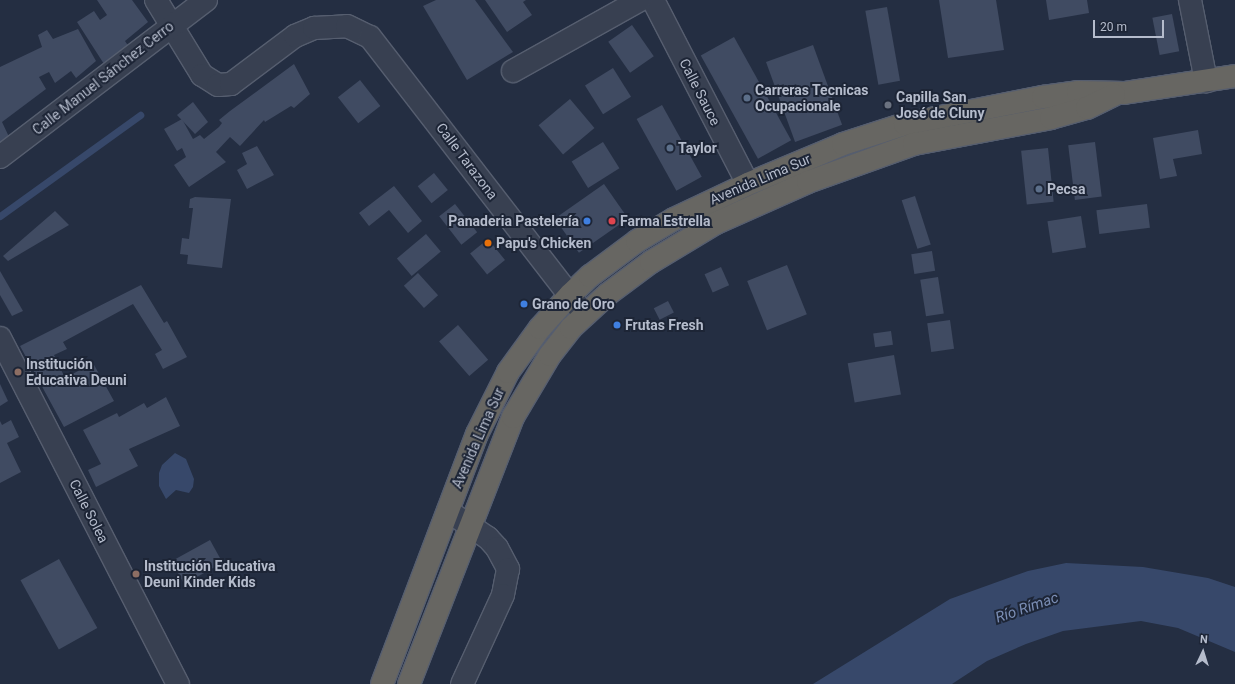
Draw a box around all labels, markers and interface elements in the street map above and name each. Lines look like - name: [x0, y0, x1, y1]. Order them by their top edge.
- scale bar: [1095, 12, 1166, 38]
- street label: Calle Manuel Sánchez Cerro: [29, 18, 177, 138]
- text: 20 m: [1100, 20, 1127, 34]
- street label: Calle Sauce: [676, 56, 724, 128]
- place label: Carreras Tecnicas Ocupacionale: [755, 82, 869, 114]
- place label: Capilla San José de Cluny: [896, 89, 984, 122]
- marker: Carreras Tecnicas Ocupacionale: [742, 93, 752, 103]
- marker: Capilla San José de Cluny: [883, 100, 893, 110]
- street label: Calle Tarazona: [433, 119, 501, 203]
- place label: Taylor: [678, 140, 717, 156]
- marker: Taylor: [665, 143, 675, 153]
- street label: Avenida Lima Sur: [707, 150, 813, 208]
- place label: Pecsa: [1047, 181, 1085, 197]
- marker: Pecsa: [1034, 184, 1044, 194]
- place label: Panaderia Pastelería: [448, 213, 579, 229]
- place label: Farma Estrella: [620, 213, 710, 229]
- marker: Panaderia Pastelería: [582, 216, 592, 226]
- marker: Farma Estrella: [607, 216, 617, 226]
- place label: Papu's Chicken: [496, 235, 591, 251]
- marker: Papu's Chicken: [483, 238, 493, 248]
- place label: Grano de Oro: [532, 296, 615, 312]
- marker: Grano de Oro: [519, 299, 529, 309]
- place label: Frutas Fresh: [625, 317, 703, 333]
- marker: Frutas Fresh: [612, 320, 622, 330]
- place label: Institución Educativa Deuni: [26, 356, 127, 388]
- marker: Institución Educativa Deuni: [13, 367, 23, 377]
- street label: Avenida Lima Sur: [448, 385, 508, 491]
- street label: Calle Solea: [66, 476, 112, 546]
- place label: Institución Educativa Deuni Kinder Kids: [144, 558, 276, 590]
- marker: Institución Educativa Deuni Kinder Kids: [131, 569, 141, 579]
- water label: Río Rímac: [993, 589, 1061, 627]
- north arrow: [1183, 632, 1223, 672]
- text: N: [1200, 633, 1208, 646]

